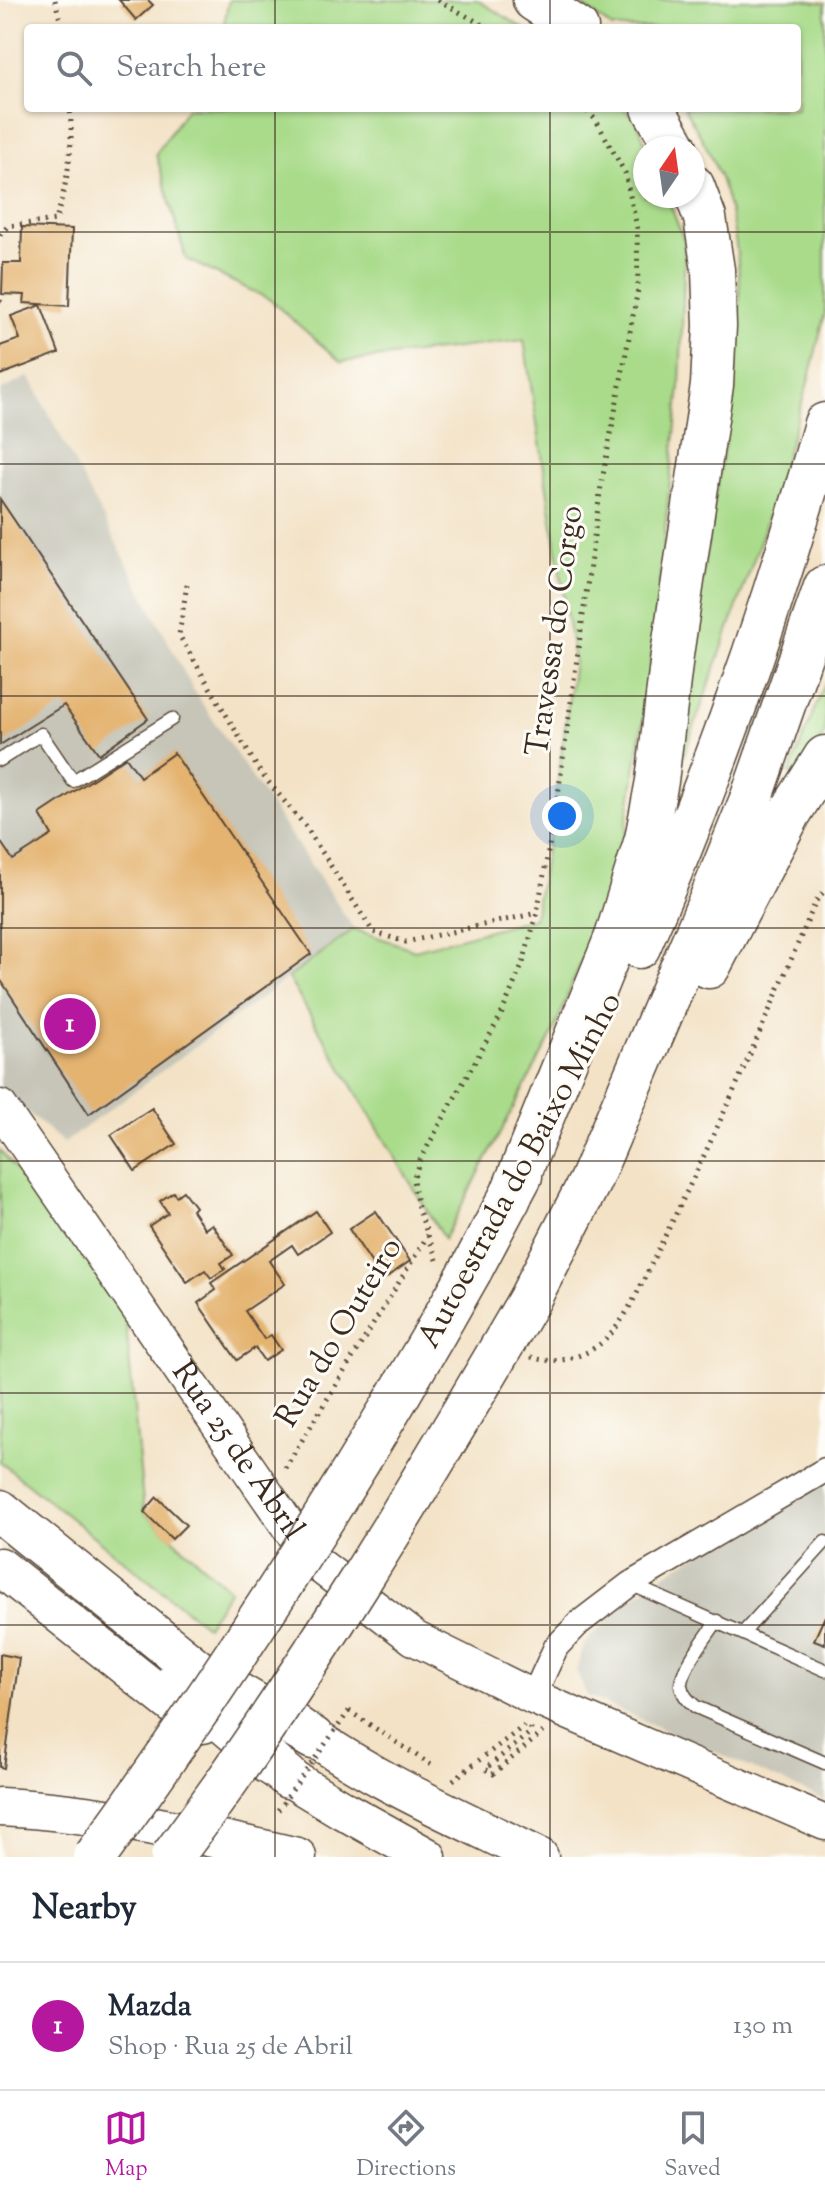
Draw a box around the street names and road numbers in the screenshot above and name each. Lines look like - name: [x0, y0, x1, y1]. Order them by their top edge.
- street label: Travessa do Corgo: [516, 503, 596, 759]
- street label: Autoestrada do Baixo Minho: [407, 985, 635, 1357]
- street label: Rua do Outeiro: [265, 1229, 415, 1437]
- street label: Rua 25 de Abril: [159, 1353, 315, 1550]

